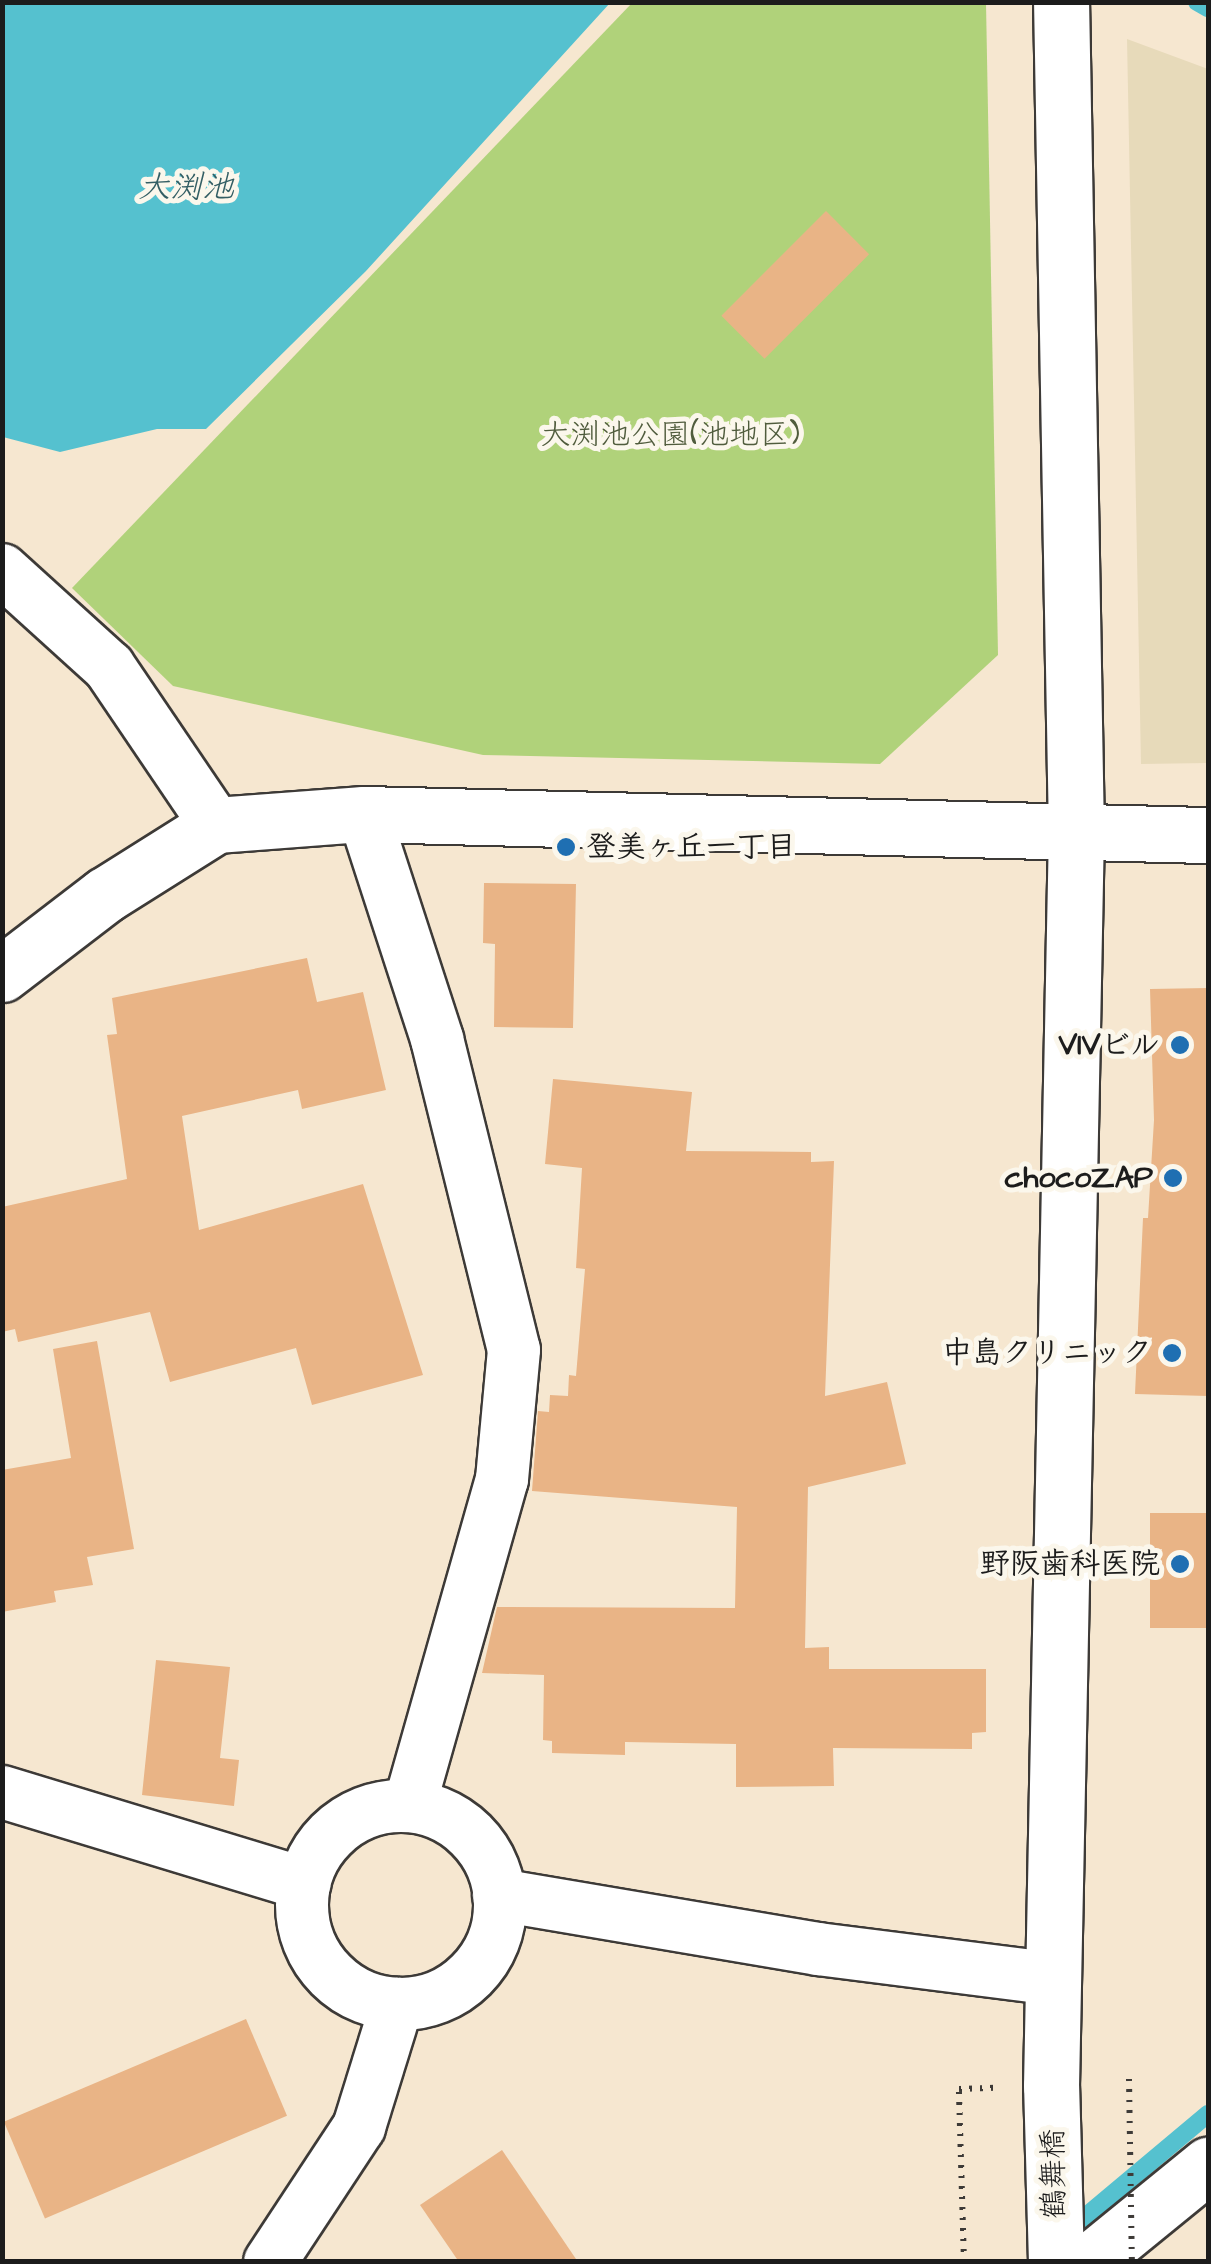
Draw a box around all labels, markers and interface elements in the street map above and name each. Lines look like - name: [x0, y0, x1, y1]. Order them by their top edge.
- water label: 大渕池: [138, 169, 234, 207]
- park label: 大渕池公園(池地区): [540, 417, 800, 453]
- place label: 登美ヶ丘一丁目: [586, 829, 796, 865]
- marker: 登美ヶ丘一丁目: [555, 836, 577, 858]
- place label: VIVビル: [1058, 1027, 1160, 1063]
- marker: VIVビル: [1169, 1034, 1191, 1056]
- place label: chocoZAP: [1005, 1160, 1153, 1196]
- marker: chocoZAP: [1162, 1167, 1184, 1189]
- place label: 中島クリニック: [942, 1335, 1152, 1371]
- marker: 中島クリニック: [1161, 1342, 1183, 1364]
- place label: 野阪歯科医院: [980, 1546, 1160, 1582]
- marker: 野阪歯科医院: [1169, 1553, 1191, 1575]
- street label: 鶴舞橋: [1035, 2129, 1073, 2219]

